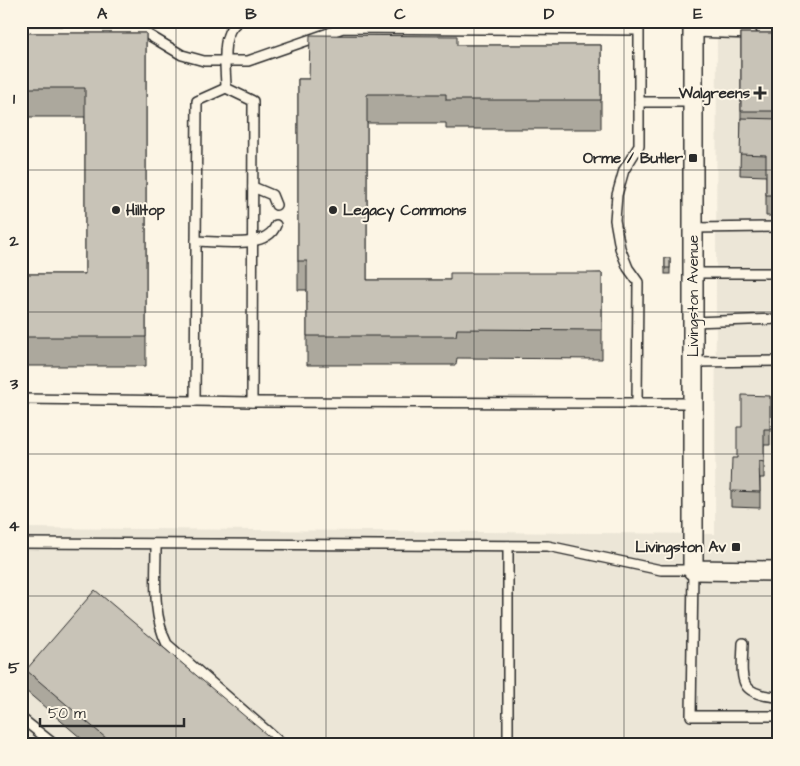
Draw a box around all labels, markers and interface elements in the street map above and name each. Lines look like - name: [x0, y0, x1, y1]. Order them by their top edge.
- text: A: [97, 3, 108, 25]
- text: B: [245, 3, 257, 25]
- text: C: [394, 3, 406, 25]
- text: D: [544, 3, 555, 25]
- text: E: [693, 3, 703, 25]
- place label: Walgreens: [678, 83, 750, 106]
- marker: Walgreens: [754, 87, 766, 99]
- text: 1: [13, 88, 16, 110]
- place label: Orme / Butler: [583, 148, 684, 169]
- marker: Orme / Butler: [687, 152, 699, 164]
- place label: Hilltop: [126, 200, 166, 221]
- place label: Legacy Commons: [343, 200, 467, 223]
- marker: Hilltop: [110, 204, 122, 216]
- marker: Legacy Commons: [327, 204, 339, 216]
- text: 2: [8, 230, 19, 252]
- street label: Livingston Avenue: [683, 235, 705, 357]
- text: 3: [9, 373, 19, 395]
- text: 4: [9, 515, 20, 537]
- place label: Livingston Av: [635, 537, 726, 560]
- marker: Livingston Av: [730, 541, 742, 553]
- text: 5: [8, 657, 20, 679]
- scale bar: [40, 696, 184, 728]
- text: 50 m: [48, 703, 86, 724]

